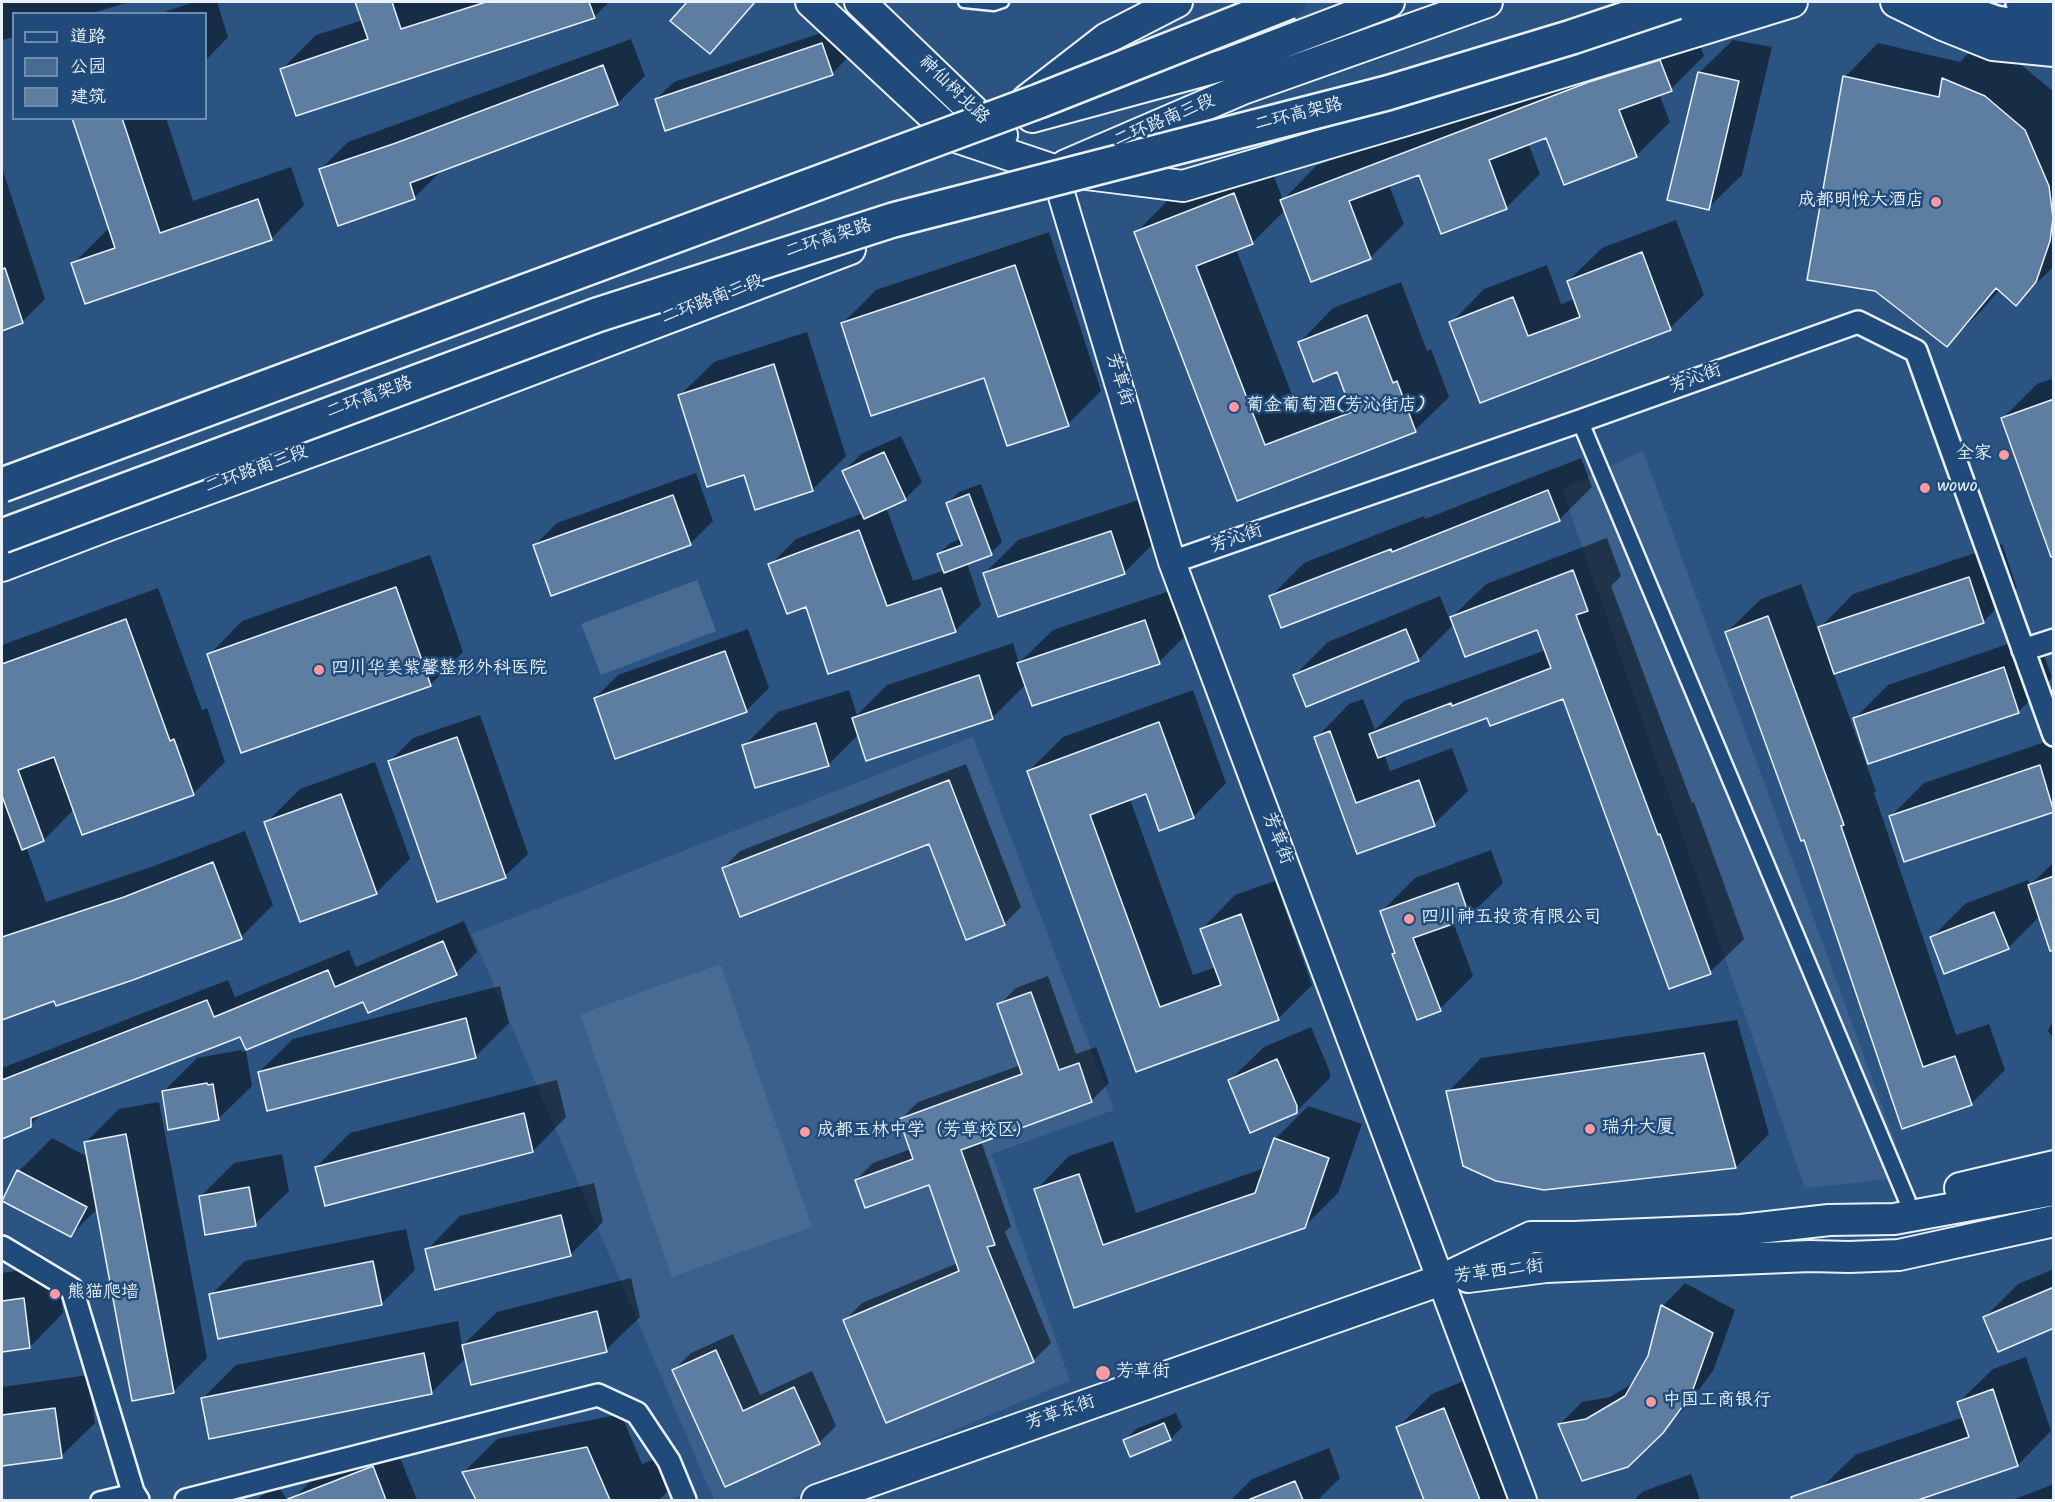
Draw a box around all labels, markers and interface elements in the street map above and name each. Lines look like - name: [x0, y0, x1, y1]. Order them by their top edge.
- legend: [12, 12, 207, 120]
- text: 道路: [70, 23, 106, 52]
- street label: 神仙树北路: [913, 52, 993, 130]
- text: 公园: [70, 53, 106, 82]
- text: 建筑: [70, 83, 106, 112]
- street label: 二环路南三段: [1111, 91, 1219, 153]
- street label: 二环高架路: [1253, 95, 1345, 137]
- place label: 成都明悦大酒店: [1798, 191, 1924, 213]
- marker: 成都明悦大酒店: [1929, 195, 1943, 209]
- street label: 二环高架路: [783, 216, 875, 264]
- street label: 二环路南三段: [659, 272, 767, 330]
- street label: 芳草街: [1100, 351, 1136, 409]
- street label: 芳沁街: [1667, 361, 1725, 399]
- street label: 二环高架路: [324, 373, 416, 425]
- place label: 葡金葡萄酒(芳沁街店): [1246, 396, 1426, 418]
- marker: 葡金葡萄酒(芳沁街店): [1227, 400, 1241, 414]
- street label: 二环路南三段: [203, 442, 311, 500]
- place label: 全家: [1956, 444, 1992, 466]
- marker: 全家: [1997, 448, 2011, 462]
- place label: wowo: [1937, 477, 1978, 499]
- marker: wowo: [1918, 481, 1932, 495]
- street label: 芳沁街: [1208, 521, 1266, 559]
- place label: 四川华美紫馨整形外科医院: [331, 659, 547, 681]
- marker: 四川华美紫馨整形外科医院: [312, 663, 326, 677]
- street label: 芳草街: [1256, 810, 1296, 868]
- place label: 四川神五投资有限公司: [1421, 908, 1601, 930]
- marker: 四川神五投资有限公司: [1402, 912, 1416, 926]
- place label: 瑞升大厦: [1602, 1118, 1674, 1140]
- place label: 成都玉林中学（芳草校区）: [817, 1121, 1033, 1143]
- marker: 瑞升大厦: [1583, 1122, 1597, 1136]
- marker: 成都玉林中学（芳草校区）: [798, 1125, 812, 1139]
- street label: 芳草西二街: [1453, 1257, 1545, 1289]
- place label: 熊猫爬墙: [67, 1283, 139, 1305]
- marker: 熊猫爬墙: [48, 1287, 62, 1301]
- place label: 芳草街: [1116, 1362, 1170, 1384]
- marker: 芳草街: [1094, 1364, 1112, 1382]
- place label: 中国工商银行: [1663, 1391, 1771, 1413]
- street label: 芳草东街: [1023, 1392, 1099, 1436]
- marker: 中国工商银行: [1644, 1395, 1658, 1409]

